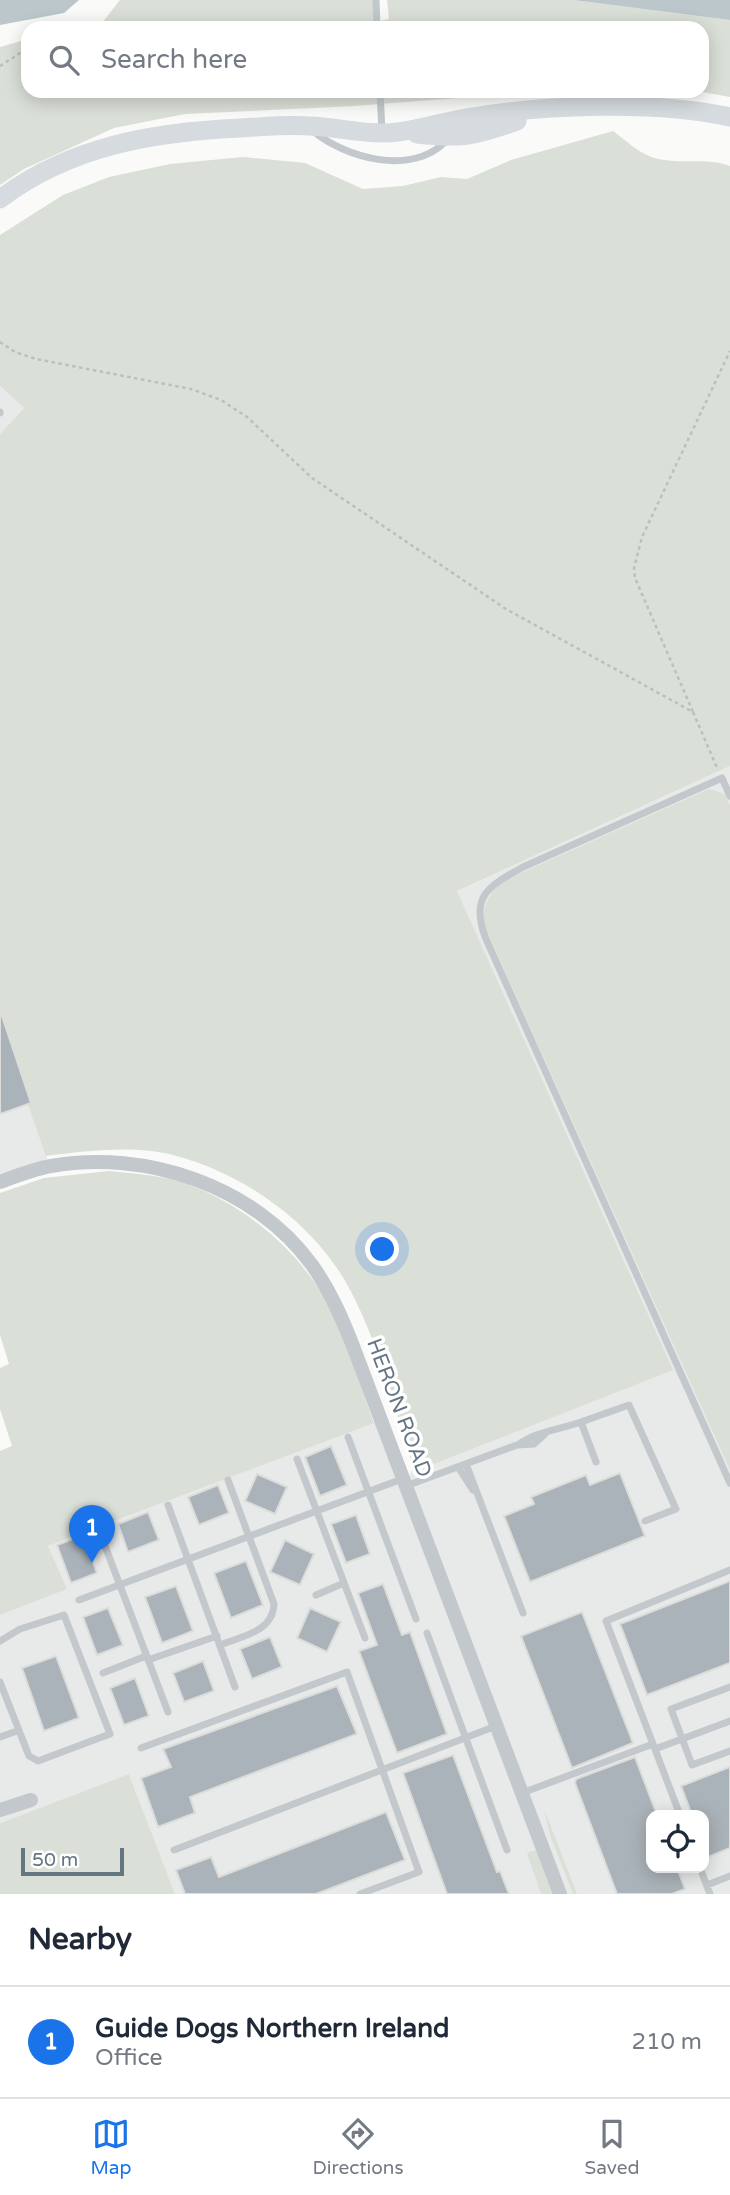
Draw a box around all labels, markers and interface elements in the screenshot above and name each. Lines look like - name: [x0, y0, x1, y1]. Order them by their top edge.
- search box: [21, 21, 709, 98]
- icon: search: [45, 41, 83, 79]
- text: Search here: [101, 44, 247, 75]
- your location: [365, 1232, 399, 1266]
- street label: HERON ROAD: [361, 1335, 437, 1481]
- pin: 1: [69, 1505, 115, 1563]
- map controls: [646, 1810, 709, 1873]
- button: locate: [646, 1810, 709, 1873]
- scale bar: [21, 1845, 124, 1877]
- text: 50 m: [32, 1849, 78, 1871]
- text: Nearby: [28, 1921, 132, 1958]
- text: Guide Dogs Northern Ireland: [95, 2013, 449, 2044]
- text: 1: [44, 2028, 58, 2056]
- text: 210 m: [632, 2028, 702, 2056]
- text: Office: [95, 2044, 163, 2072]
- tab: Map: [91, 2115, 132, 2179]
- tab: Directions: [313, 2115, 404, 2179]
- tab: Saved: [585, 2115, 639, 2179]

